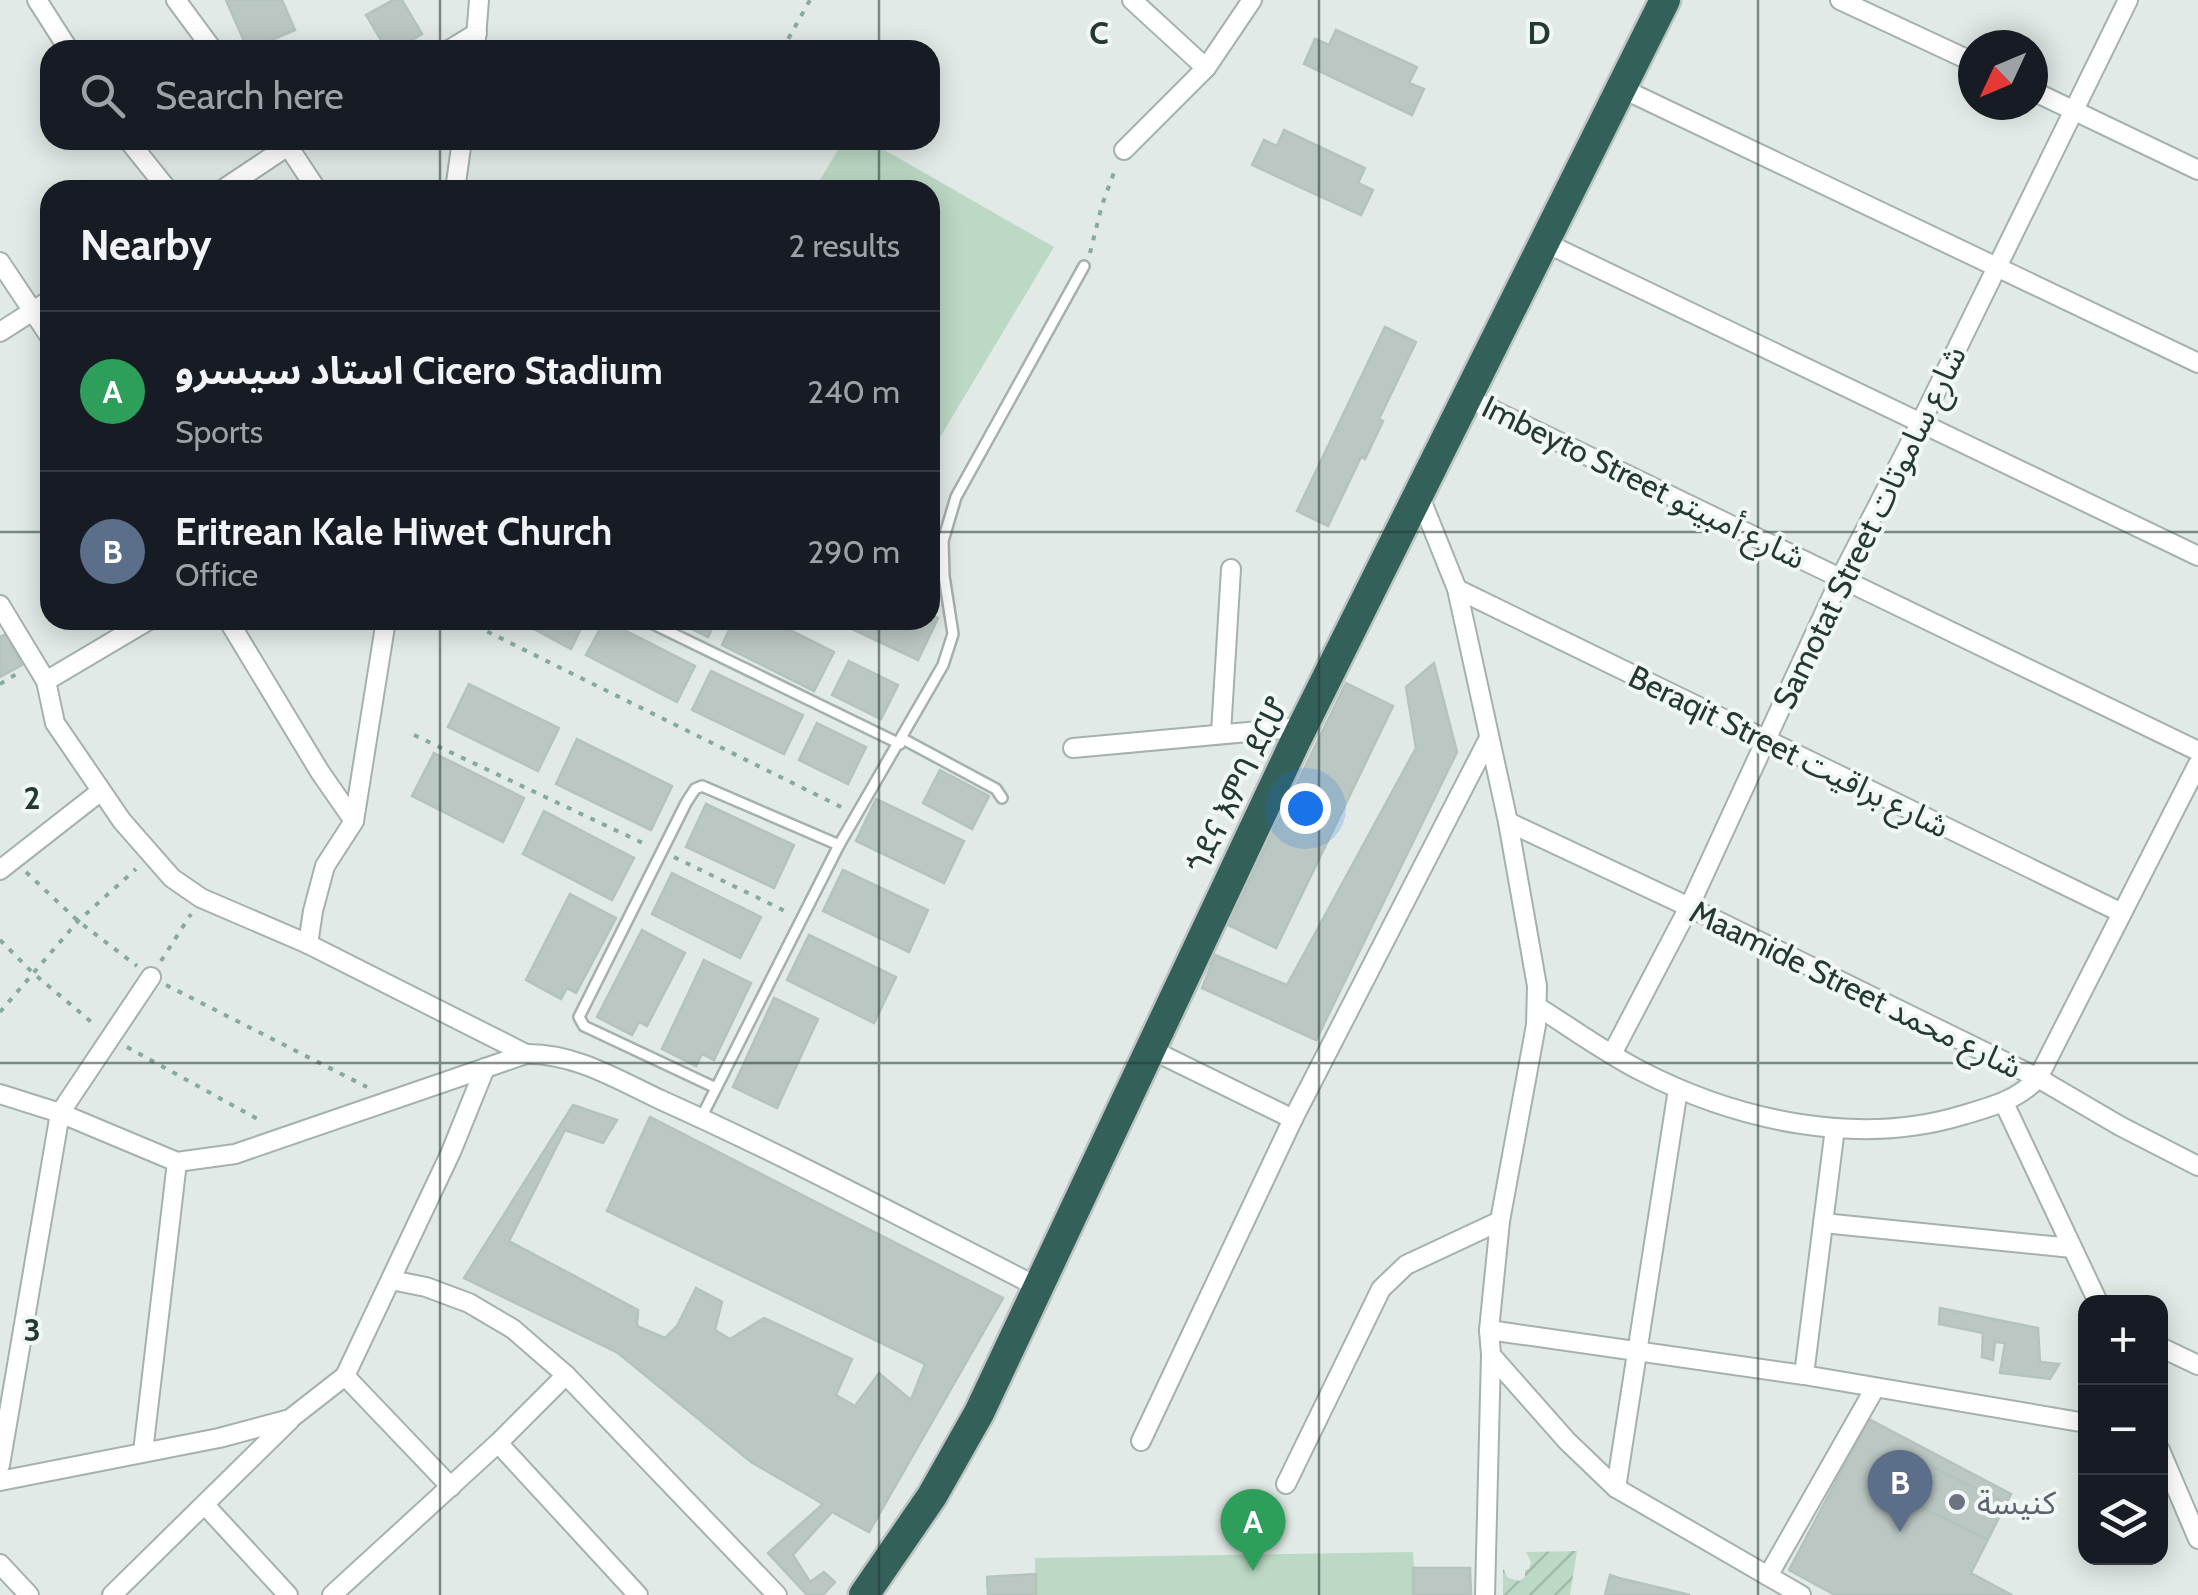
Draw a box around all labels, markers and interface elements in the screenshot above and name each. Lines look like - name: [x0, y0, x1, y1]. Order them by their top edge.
- text: C: [1089, 13, 1109, 52]
- text: D: [1527, 13, 1551, 52]
- north arrow: [1958, 30, 2048, 120]
- search box: [40, 40, 940, 150]
- icon: search: [75, 68, 130, 123]
- text: Search here: [155, 72, 344, 119]
- text: Nearby: [80, 219, 212, 271]
- text: 2 results: [789, 226, 900, 265]
- street label: Samotat Street شارع ساموتات: [1764, 339, 1979, 717]
- text: استاد سيسرو Cicero Stadium: [175, 347, 663, 394]
- text: A: [102, 372, 123, 411]
- text: 240 m: [807, 372, 900, 411]
- street label: Imbeyto Street شارع أمبيتو: [1474, 387, 1812, 582]
- text: Sports: [175, 412, 263, 451]
- text: Eritrean Kale Hiwet Church: [175, 508, 612, 555]
- text: B: [102, 532, 123, 571]
- text: 290 m: [807, 532, 900, 571]
- text: Office: [175, 555, 258, 594]
- street label: Beraqit Street شارع براقيت: [1620, 656, 1956, 850]
- street label: ጎደና እምባ ደርሆ: [1178, 690, 1296, 879]
- text: 2: [24, 778, 40, 817]
- your location: [1280, 783, 1331, 834]
- street label: Maamide Street شارع محمد: [1681, 892, 2028, 1091]
- map controls: [2078, 1295, 2168, 1565]
- button: +: [2078, 1295, 2168, 1385]
- text: 3: [23, 1310, 41, 1349]
- button: −: [2078, 1385, 2168, 1475]
- pin: B: [1868, 1450, 1932, 1532]
- button: layers: [2078, 1475, 2168, 1565]
- place label: كنيسة: [1977, 1483, 2057, 1522]
- pin: A: [1220, 1488, 1286, 1571]
- marker: كنيسة: [1946, 1491, 1968, 1513]

